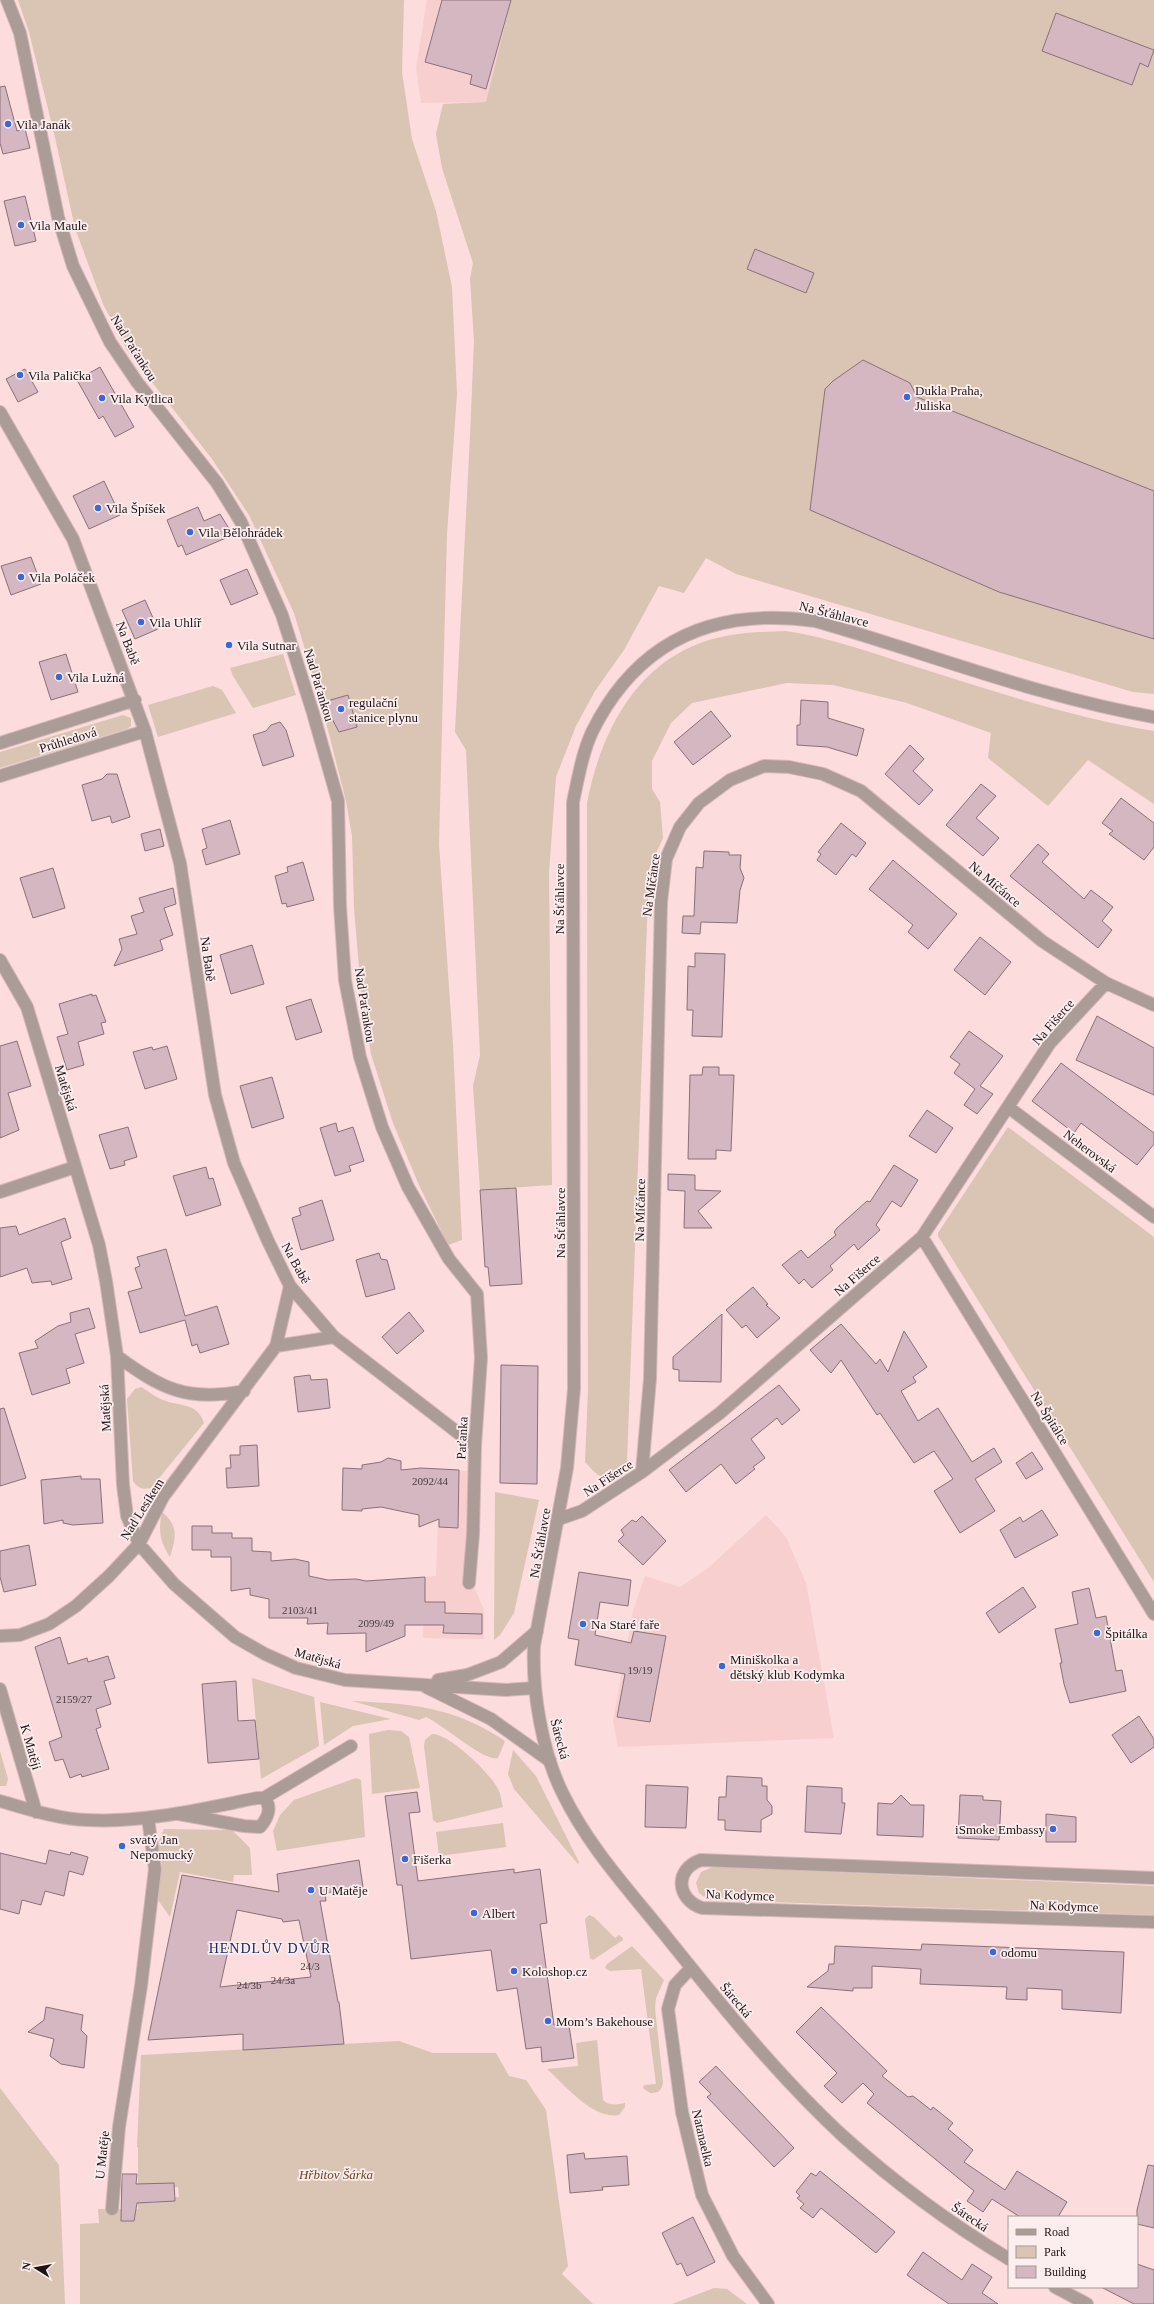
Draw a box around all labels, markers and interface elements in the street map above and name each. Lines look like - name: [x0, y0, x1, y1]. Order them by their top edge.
- place label: Vila Janák: [16, 117, 71, 132]
- marker: Vila Janák: [3, 119, 13, 129]
- place label: Vila Maule: [29, 218, 87, 233]
- marker: Vila Maule: [16, 220, 26, 230]
- street label: Nad Paťankou: [108, 312, 161, 384]
- place label: Vila Palička: [28, 368, 91, 383]
- marker: Vila Palička: [15, 370, 25, 380]
- place label: Dukla Praha, Juliska: [915, 383, 983, 413]
- place label: Vila Kytlica: [110, 391, 173, 406]
- marker: Dukla Praha, Juliska: [902, 392, 912, 402]
- marker: Vila Kytlica: [97, 393, 107, 403]
- place label: Vila Špíšek: [106, 501, 166, 516]
- marker: Vila Špíšek: [93, 503, 103, 513]
- place label: Vila Bělohrádek: [198, 525, 283, 540]
- marker: Vila Bělohrádek: [185, 527, 195, 537]
- place label: Vila Poláček: [29, 570, 96, 585]
- marker: Vila Poláček: [16, 572, 26, 582]
- street label: Na Šťáhlavce: [798, 598, 870, 630]
- place label: Vila Uhlíř: [149, 615, 202, 630]
- marker: Vila Uhlíř: [136, 617, 146, 627]
- street label: Na Babě: [113, 619, 143, 667]
- place label: Vila Sutnar: [237, 638, 296, 653]
- marker: Vila Sutnar: [224, 640, 234, 650]
- street label: Nad Paťankou: [301, 647, 337, 724]
- place label: Vila Lužná: [67, 670, 125, 685]
- marker: Vila Lužná: [54, 672, 64, 682]
- place label: regulační stanice plynu: [349, 695, 418, 725]
- marker: regulační stanice plynu: [336, 704, 346, 714]
- street label: Průhledová: [37, 724, 99, 756]
- street label: Na Míčánce: [639, 852, 663, 917]
- street label: Na Míčánce: [966, 858, 1024, 910]
- street label: Na Šťáhlavce: [552, 863, 567, 934]
- street label: Na Babě: [197, 936, 219, 983]
- street label: Nad Paťankou: [352, 967, 378, 1044]
- street label: Na Fišerce: [1029, 996, 1077, 1048]
- street label: Matějská: [52, 1063, 80, 1113]
- street label: Neherovská: [1061, 1126, 1119, 1176]
- street label: Na Míčánce: [632, 1178, 648, 1242]
- street label: Na Šťáhlavce: [553, 1187, 568, 1258]
- street label: Na Babě: [279, 1240, 314, 1287]
- street label: Na Fišerce: [831, 1251, 883, 1299]
- street label: Matějská: [96, 1384, 114, 1432]
- street label: Na Špitálce: [1028, 1388, 1072, 1448]
- street label: Paťanka: [453, 1416, 471, 1460]
- street label: Na Fišerce: [580, 1456, 636, 1500]
- street label: Nad Lesíkem: [117, 1475, 167, 1543]
- house number: 2092/44: [412, 1475, 449, 1487]
- street label: Na Šťáhlavce: [526, 1507, 554, 1579]
- house number: 2103/41: [282, 1604, 318, 1616]
- house number: 2099/49: [358, 1617, 395, 1629]
- place label: Na Staré faře: [591, 1617, 660, 1632]
- marker: Na Staré faře: [578, 1619, 588, 1629]
- place label: Špitálka: [1105, 1626, 1148, 1641]
- marker: Špitálka: [1092, 1628, 1102, 1638]
- street label: Matějská: [293, 1644, 343, 1672]
- place label: Miniškolka a dětský klub Kodymka: [730, 1652, 845, 1682]
- marker: Miniškolka a dětský klub Kodymka: [717, 1661, 727, 1671]
- house number: 19/19: [627, 1664, 653, 1676]
- house number: 2159/27: [56, 1693, 93, 1705]
- street label: Šárecká: [547, 1717, 573, 1761]
- street label: K Matěji: [17, 1723, 45, 1772]
- place label: iSmoke Embassy: [955, 1822, 1045, 1837]
- marker: iSmoke Embassy: [1048, 1824, 1058, 1834]
- place label: svatý Jan Nepomucký: [130, 1832, 194, 1862]
- marker: svatý Jan Nepomucký: [117, 1841, 127, 1851]
- place label: Fišerka: [413, 1852, 452, 1867]
- marker: Fišerka: [400, 1854, 410, 1864]
- place label: U Matěje: [319, 1883, 368, 1898]
- marker: U Matěje: [306, 1885, 316, 1895]
- street label: Na Kodymce: [705, 1886, 775, 1904]
- street label: Na Kodymce: [1029, 1897, 1099, 1915]
- place label: Albert: [482, 1906, 516, 1921]
- marker: Albert: [469, 1908, 479, 1918]
- district label: HENDLŮV DVŮR: [209, 1939, 331, 1956]
- place label: odomu: [1001, 1945, 1038, 1960]
- marker: odomu: [988, 1947, 998, 1957]
- house number: 24/3: [300, 1960, 320, 1972]
- place label: Koloshop.cz: [522, 1964, 588, 1979]
- marker: Koloshop.cz: [509, 1966, 519, 1976]
- house number: 24/3a: [271, 1974, 295, 1986]
- house number: 24/3b: [236, 1979, 262, 1991]
- street label: Šárecká: [717, 1979, 755, 2021]
- place label: Mom’s Bakehouse: [556, 2014, 653, 2029]
- marker: Mom’s Bakehouse: [543, 2016, 553, 2026]
- street label: Natanaelka: [689, 2108, 717, 2168]
- street label: U Matěje: [92, 2130, 112, 2180]
- park label: Hřbitov Šárka: [298, 2167, 374, 2182]
- street label: Šárecká: [949, 2199, 991, 2235]
- legend: [1008, 2216, 1138, 2288]
- text: Road: [1044, 2225, 1069, 2239]
- text: Park: [1044, 2245, 1066, 2259]
- north arrow: [16, 2248, 56, 2288]
- text: N: [20, 2261, 33, 2271]
- text: Building: [1044, 2265, 1086, 2279]

